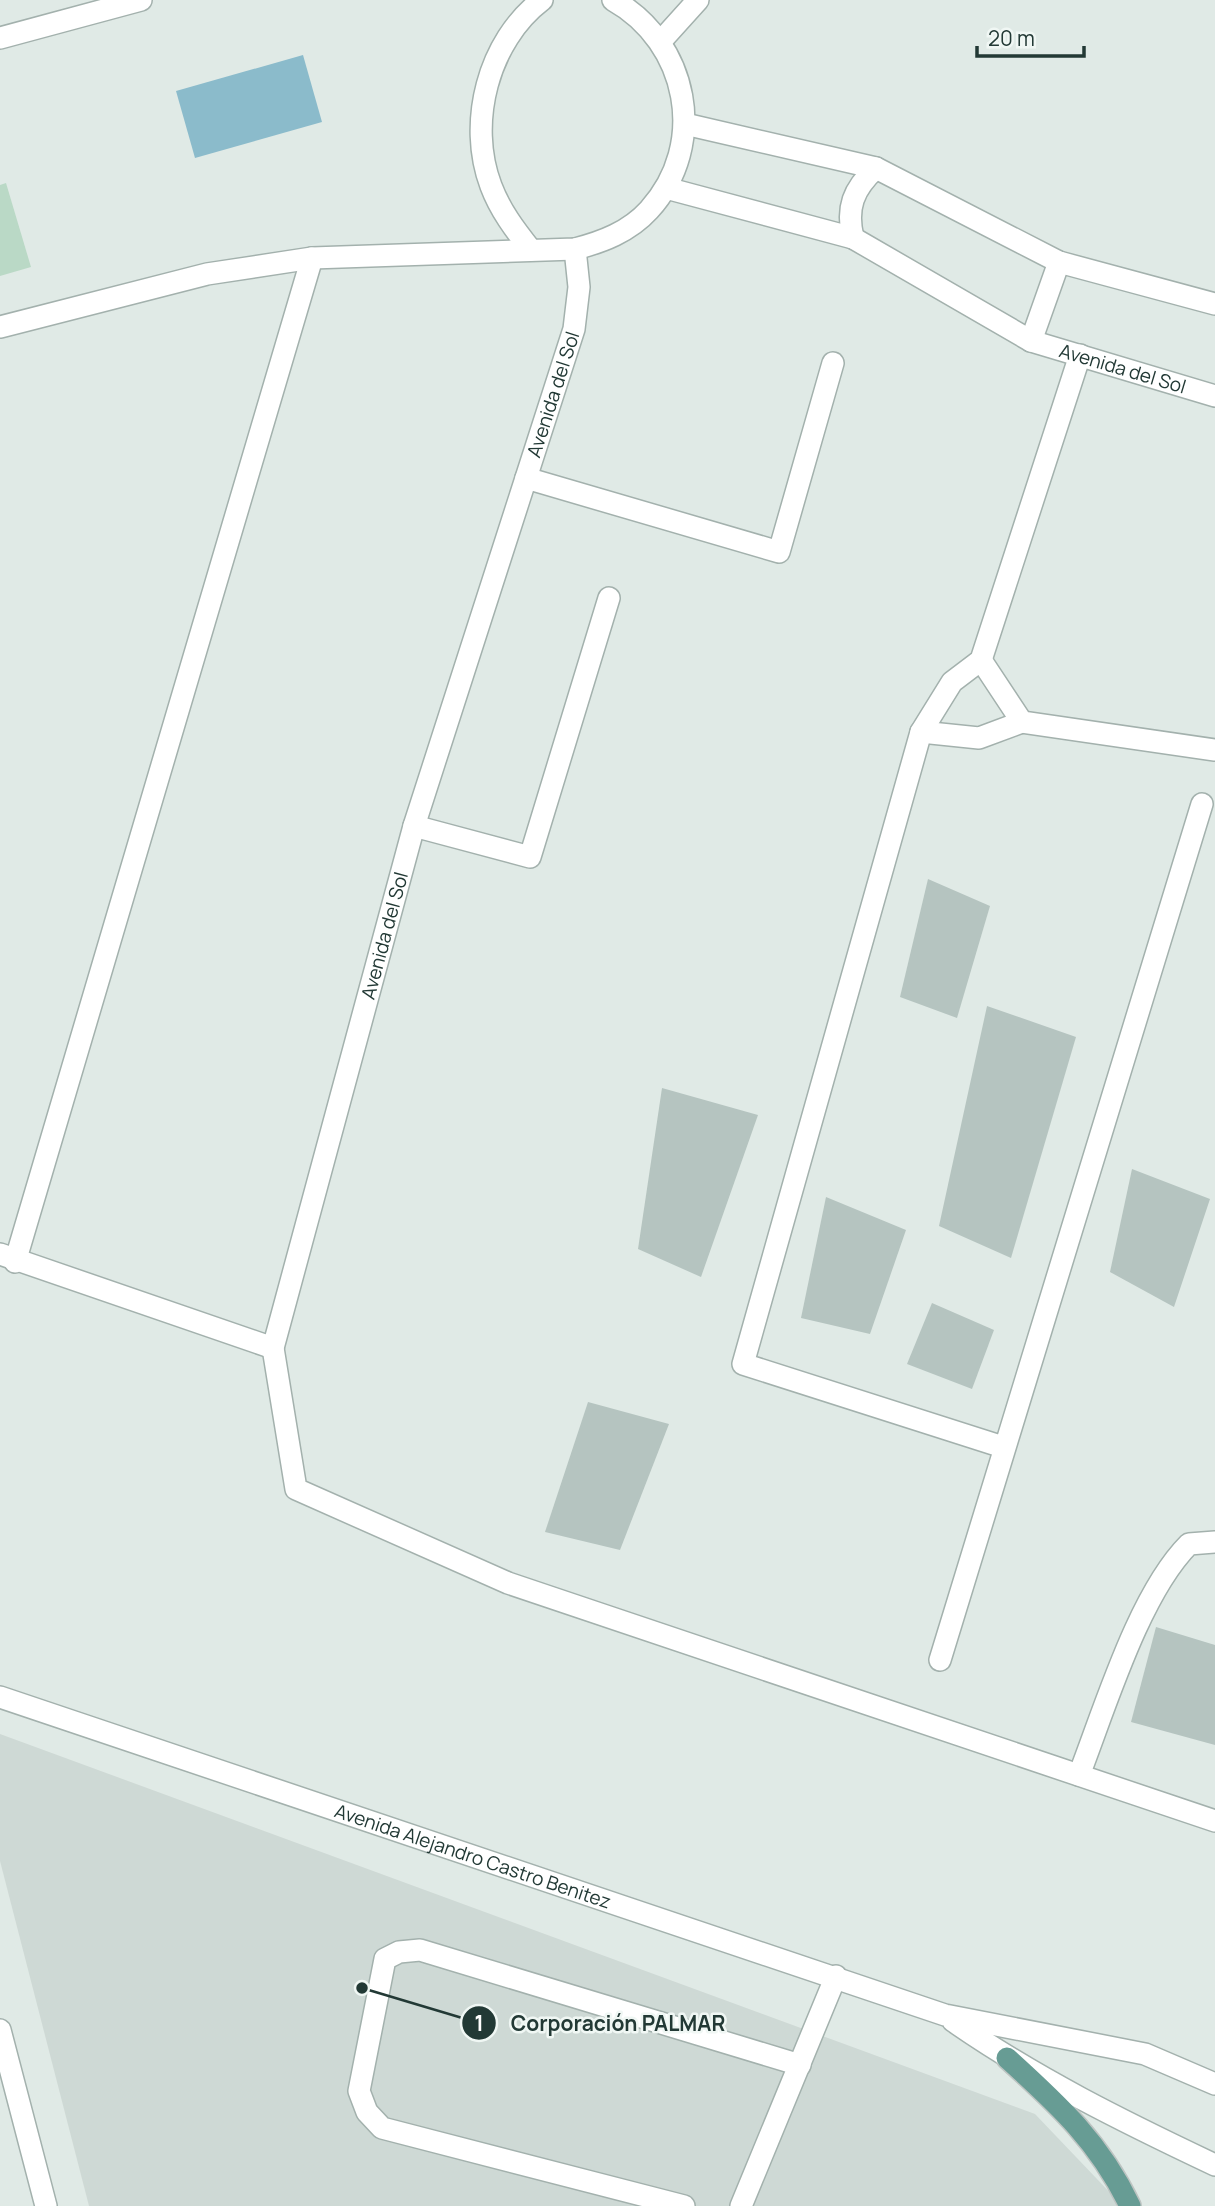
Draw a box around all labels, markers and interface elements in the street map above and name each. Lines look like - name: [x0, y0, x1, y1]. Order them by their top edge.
- scale bar: [977, 14, 1084, 58]
- text: 20 m: [988, 24, 1035, 52]
- street label: Avenida del Sol: [521, 328, 585, 460]
- street label: Avenida del Sol: [1056, 337, 1189, 400]
- street label: Avenida del Sol: [355, 869, 414, 1002]
- street label: Avenida Alejandro Castro Benitez: [331, 1798, 615, 1915]
- callout: Corporación PALMAR: [461, 2002, 739, 2044]
- text: 1: [474, 2009, 484, 2037]
- text: Corporación PALMAR: [511, 2009, 725, 2037]

